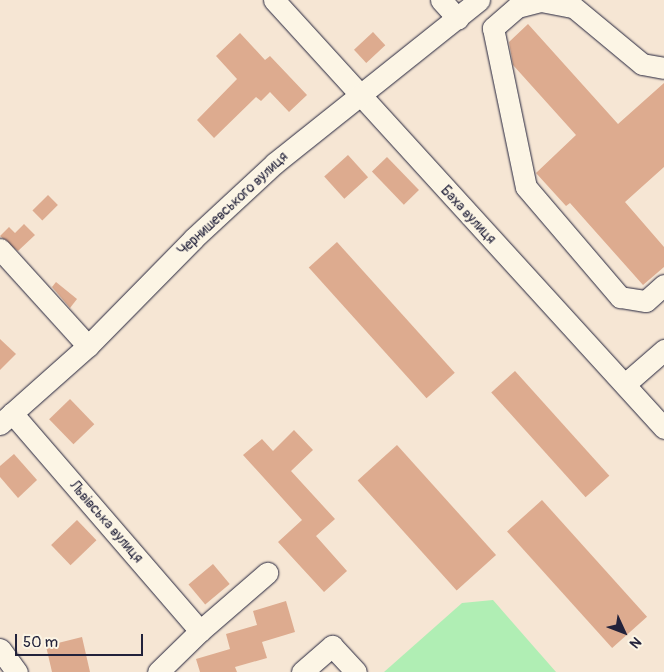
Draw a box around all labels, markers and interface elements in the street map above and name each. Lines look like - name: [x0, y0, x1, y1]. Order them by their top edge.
- street label: Чернишевського вулиця: [175, 149, 291, 259]
- street label: Баха вулиця: [437, 182, 499, 248]
- street label: Львівська вулиця: [66, 478, 146, 566]
- north arrow: [599, 607, 649, 657]
- scale bar: [18, 624, 145, 656]
- text: 50 m: [23, 633, 58, 652]
- text: N: [626, 633, 645, 652]

